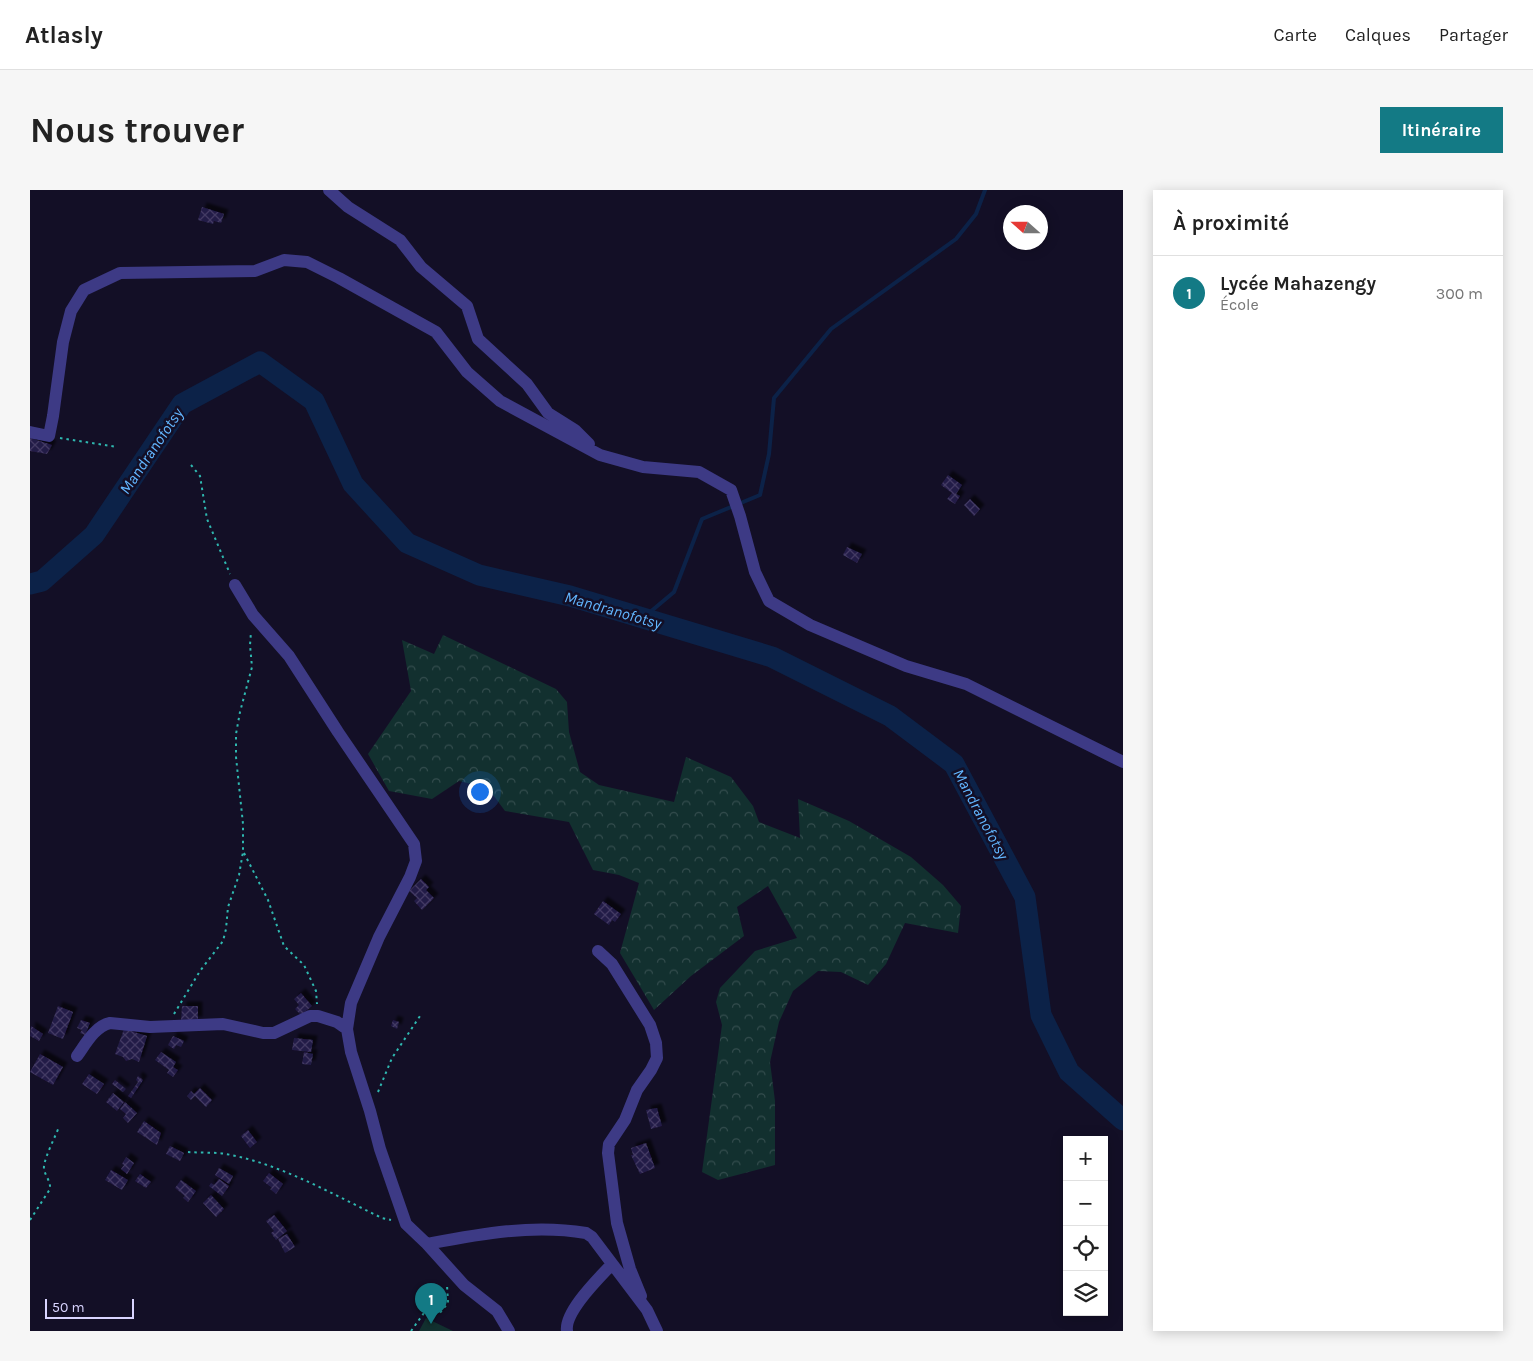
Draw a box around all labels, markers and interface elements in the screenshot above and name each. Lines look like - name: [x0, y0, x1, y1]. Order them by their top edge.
- text: Atlasly: [25, 21, 103, 49]
- text: Carte: [1273, 24, 1317, 46]
- text: Calques: [1345, 24, 1411, 46]
- text: Partager: [1439, 24, 1508, 46]
- button: Itinéraire: [1380, 107, 1503, 153]
- text: Nous trouver: [30, 110, 244, 151]
- north arrow: [1003, 205, 1048, 250]
- text: À proximité: [1173, 211, 1289, 235]
- text: Lycée Mahazengy: [1220, 273, 1376, 295]
- text: 1: [1186, 284, 1192, 303]
- text: 300 m: [1436, 284, 1483, 303]
- text: École: [1220, 295, 1259, 314]
- water label: Mandranofotsy: [115, 403, 187, 498]
- water label: Mandranofotsy: [562, 587, 665, 633]
- water label: Mandranofotsy: [949, 765, 1013, 864]
- your location: [467, 779, 493, 805]
- map controls: [1063, 1136, 1108, 1316]
- button: +: [1063, 1136, 1108, 1181]
- button: −: [1063, 1181, 1108, 1226]
- button: locate: [1063, 1226, 1108, 1271]
- button: layers: [1063, 1271, 1108, 1316]
- pin: 1: [415, 1283, 447, 1324]
- scale bar: [45, 1296, 134, 1319]
- text: 50 m: [52, 1299, 85, 1316]

